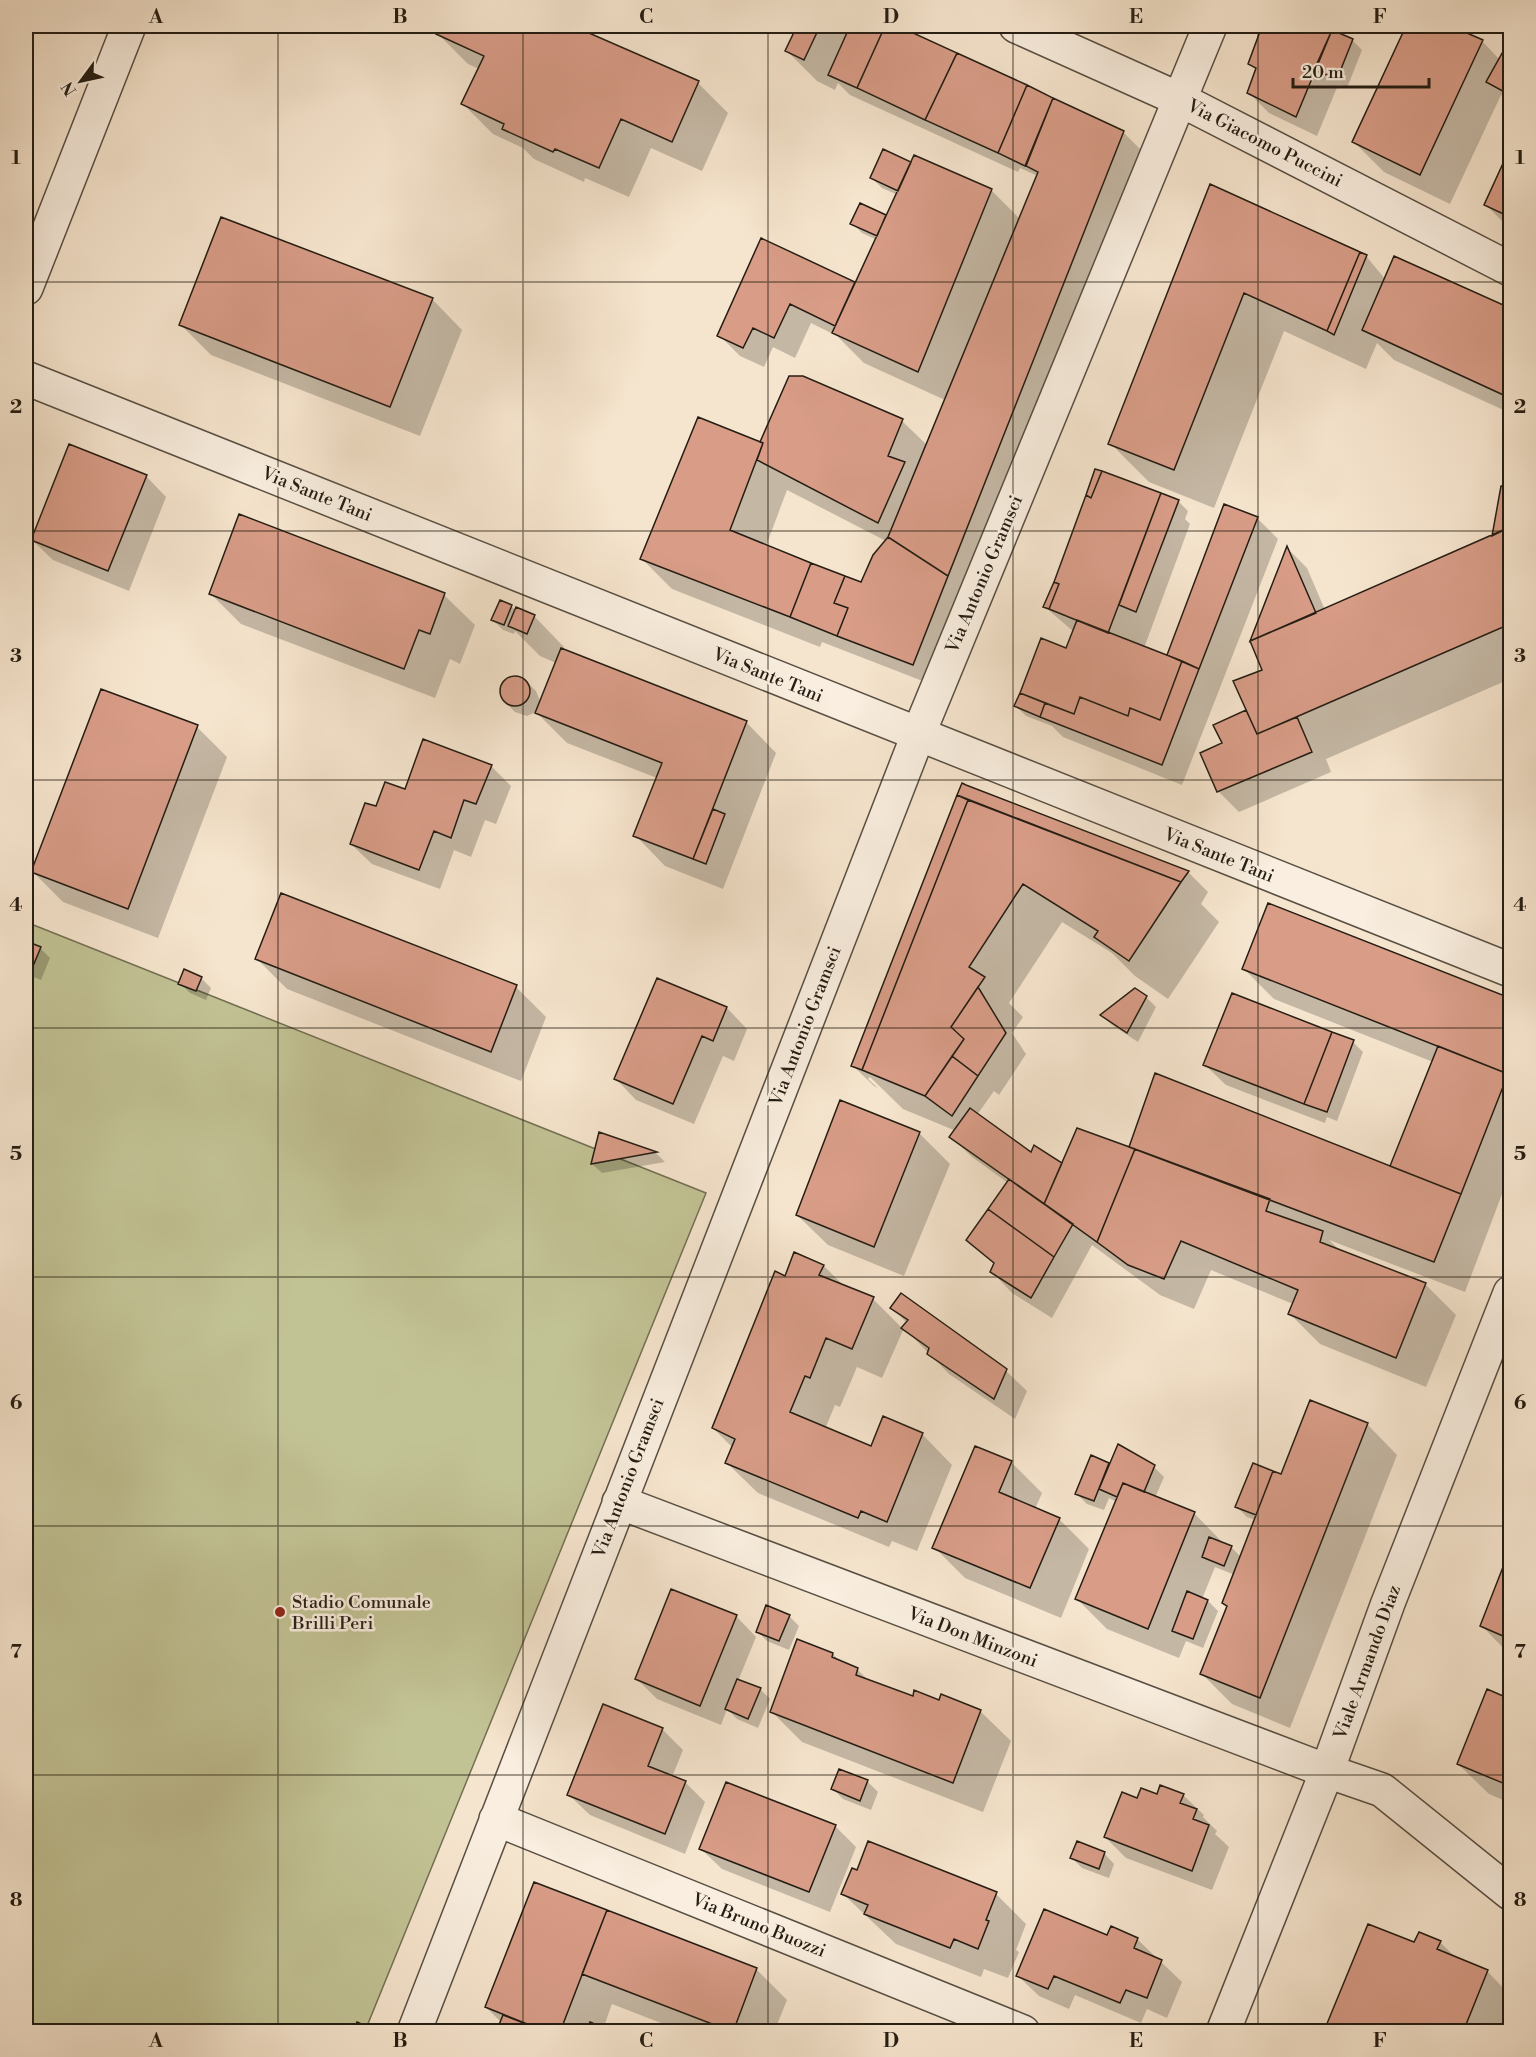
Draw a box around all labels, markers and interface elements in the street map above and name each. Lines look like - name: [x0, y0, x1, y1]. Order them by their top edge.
- text: A: [148, 5, 164, 30]
- text: B: [392, 5, 408, 30]
- text: C: [639, 5, 653, 30]
- text: D: [883, 5, 899, 30]
- text: E: [1129, 5, 1143, 30]
- text: F: [1373, 5, 1387, 30]
- north arrow: [51, 51, 111, 111]
- scale bar: [1293, 51, 1430, 89]
- text: 20 m: [1302, 61, 1344, 84]
- text: N: [57, 78, 81, 99]
- street label: Via Giacomo Puccini: [1182, 94, 1346, 193]
- text: 1: [11, 146, 21, 171]
- text: 1: [1515, 146, 1525, 171]
- text: 2: [10, 395, 22, 420]
- text: 2: [1514, 395, 1526, 420]
- street label: Via Sante Tani: [257, 461, 375, 527]
- street label: Via Antonio Gramsci: [940, 492, 1028, 657]
- street label: Via Sante Tani: [708, 642, 826, 708]
- text: 3: [10, 644, 22, 669]
- text: 3: [1514, 644, 1526, 669]
- street label: Via Sante Tani: [1159, 822, 1277, 888]
- text: 4: [9, 893, 23, 918]
- text: 4: [1513, 893, 1527, 918]
- street label: Via Antonio Gramsci: [764, 943, 847, 1110]
- text: 5: [10, 1142, 22, 1167]
- text: 5: [1514, 1142, 1526, 1167]
- text: 6: [10, 1391, 23, 1416]
- text: 6: [1514, 1391, 1527, 1416]
- street label: Via Antonio Gramsci: [587, 1395, 670, 1562]
- street label: Viale Armando Diaz: [1328, 1582, 1406, 1744]
- place label: Stadio Comunale Brilli Peri: [291, 1591, 431, 1635]
- street label: Via Don Minzoni: [904, 1602, 1041, 1673]
- marker: Stadio Comunale Brilli Peri: [273, 1605, 287, 1619]
- text: 7: [10, 1640, 22, 1665]
- text: 7: [1514, 1640, 1526, 1665]
- text: 8: [10, 1888, 23, 1913]
- street label: Via Bruno Buozzi: [687, 1888, 829, 1963]
- text: 8: [1514, 1888, 1527, 1913]
- text: A: [148, 2029, 164, 2054]
- text: B: [392, 2029, 408, 2054]
- text: C: [639, 2029, 653, 2054]
- text: D: [883, 2029, 899, 2054]
- text: E: [1129, 2029, 1143, 2054]
- text: F: [1373, 2029, 1387, 2054]

